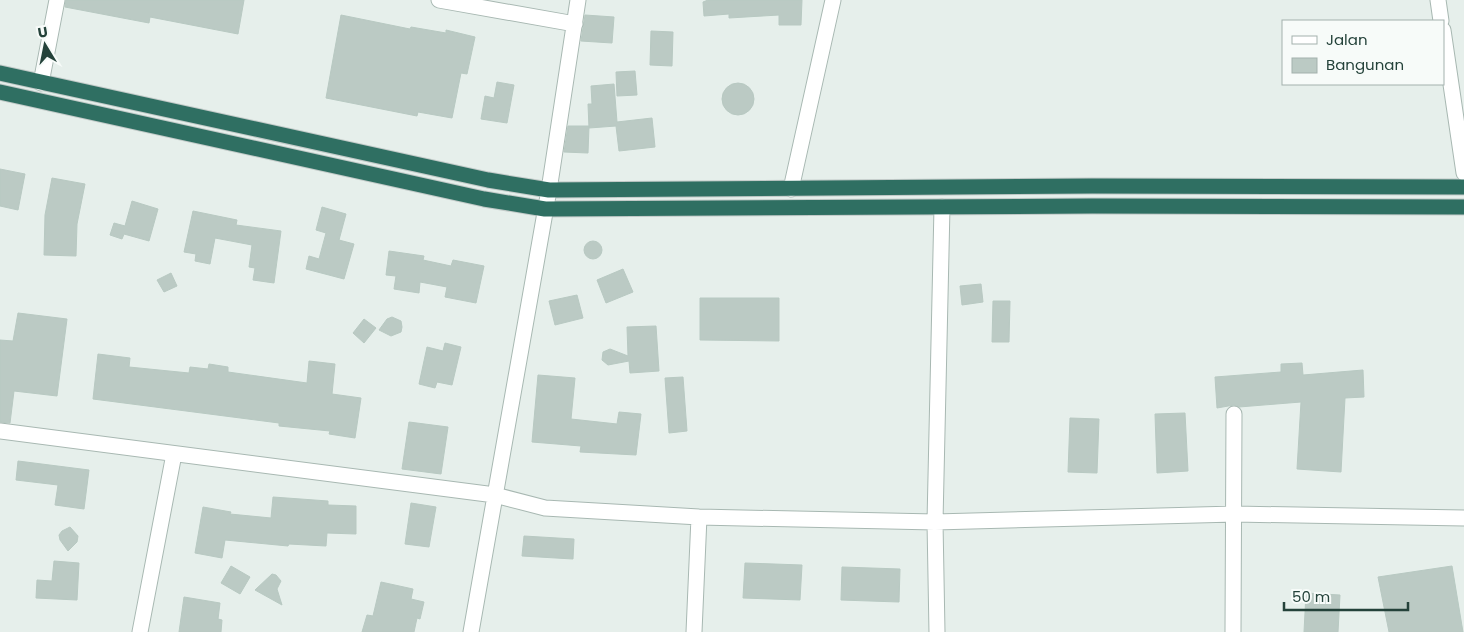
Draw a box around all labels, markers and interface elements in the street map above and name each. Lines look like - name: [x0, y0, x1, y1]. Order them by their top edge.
- north arrow: [20, 20, 70, 70]
- legend: [1282, 20, 1444, 85]
- text: U: [36, 21, 49, 43]
- text: Jalan: [1326, 29, 1368, 50]
- text: Bangunan: [1326, 54, 1404, 75]
- scale bar: [1284, 580, 1408, 612]
- text: 50 m: [1292, 586, 1330, 607]

